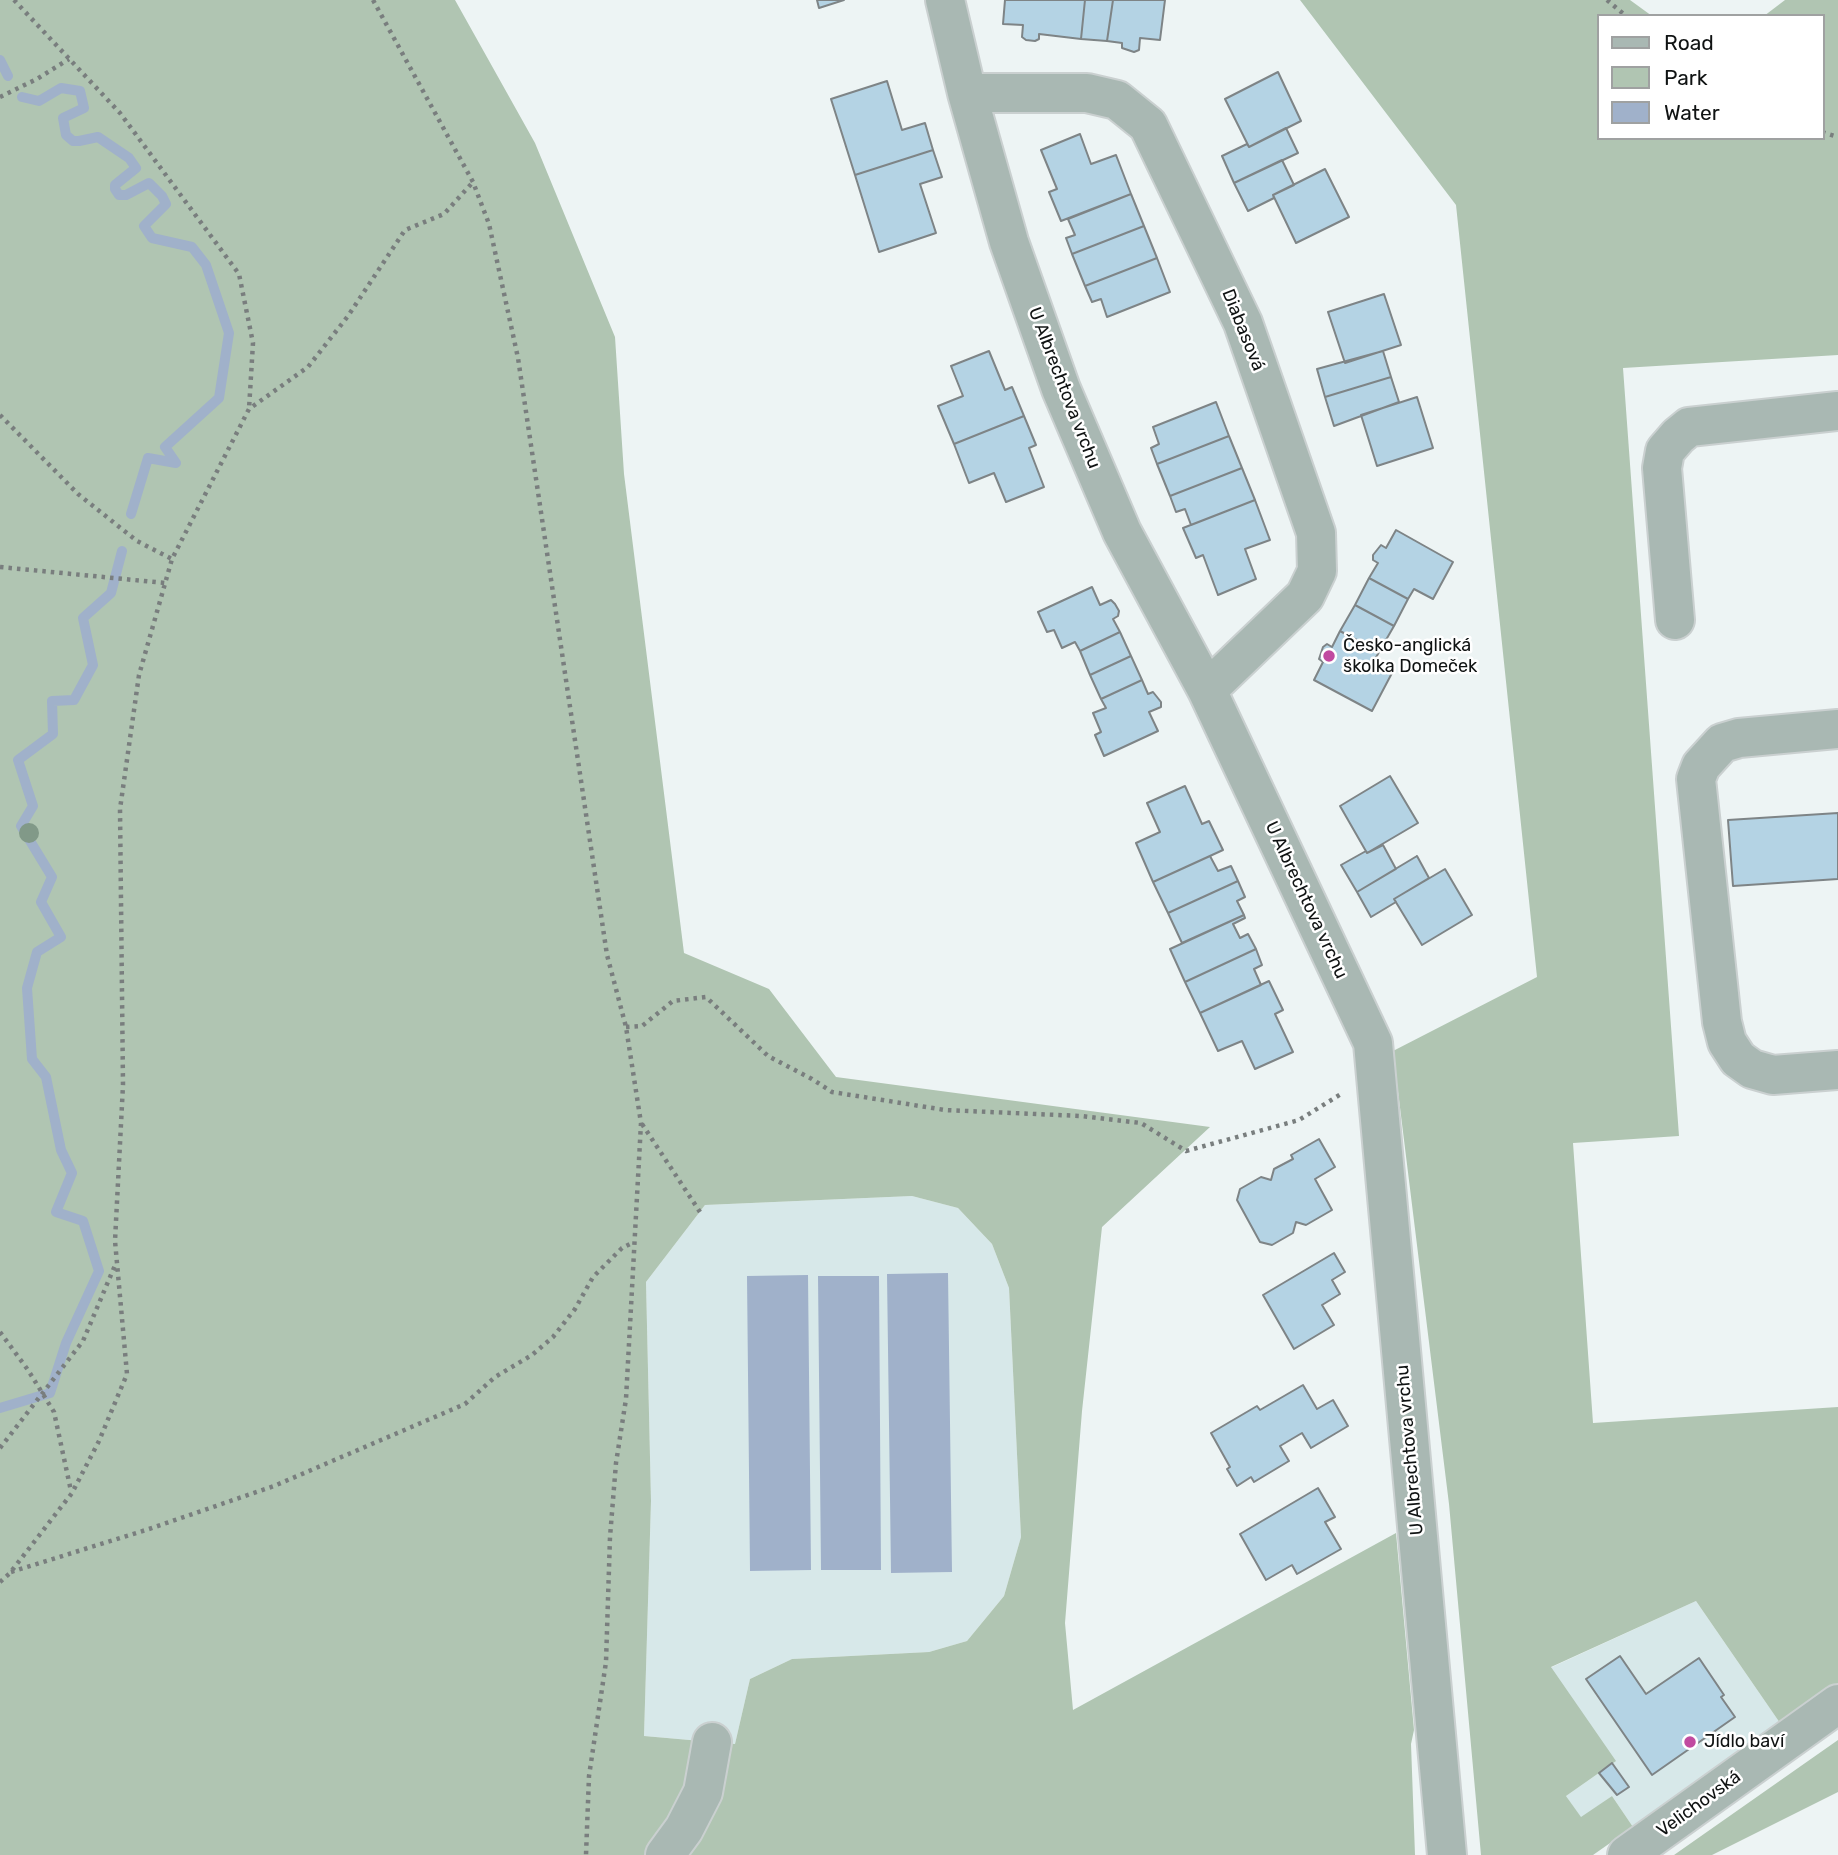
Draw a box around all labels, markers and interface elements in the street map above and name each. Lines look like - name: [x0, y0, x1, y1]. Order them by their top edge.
- legend: [1596, 14, 1824, 140]
- text: Road: [1664, 30, 1714, 55]
- text: Park: [1664, 65, 1708, 90]
- text: Water: [1664, 100, 1720, 125]
- street label: Diabasová: [1217, 286, 1269, 374]
- street label: U Albrechtova vrchu: [1023, 304, 1105, 472]
- place label: Česko-anglická školka Domeček: [1343, 635, 1477, 678]
- marker: Česko-anglická školka Domeček: [1321, 648, 1337, 664]
- street label: U Albrechtova vrchu: [1260, 818, 1352, 982]
- street label: U Albrechtova vrchu: [1392, 1364, 1428, 1536]
- place label: Jídlo baví: [1704, 1731, 1784, 1753]
- marker: Jídlo baví: [1682, 1734, 1698, 1750]
- street label: Velichovská: [1653, 1766, 1745, 1842]

